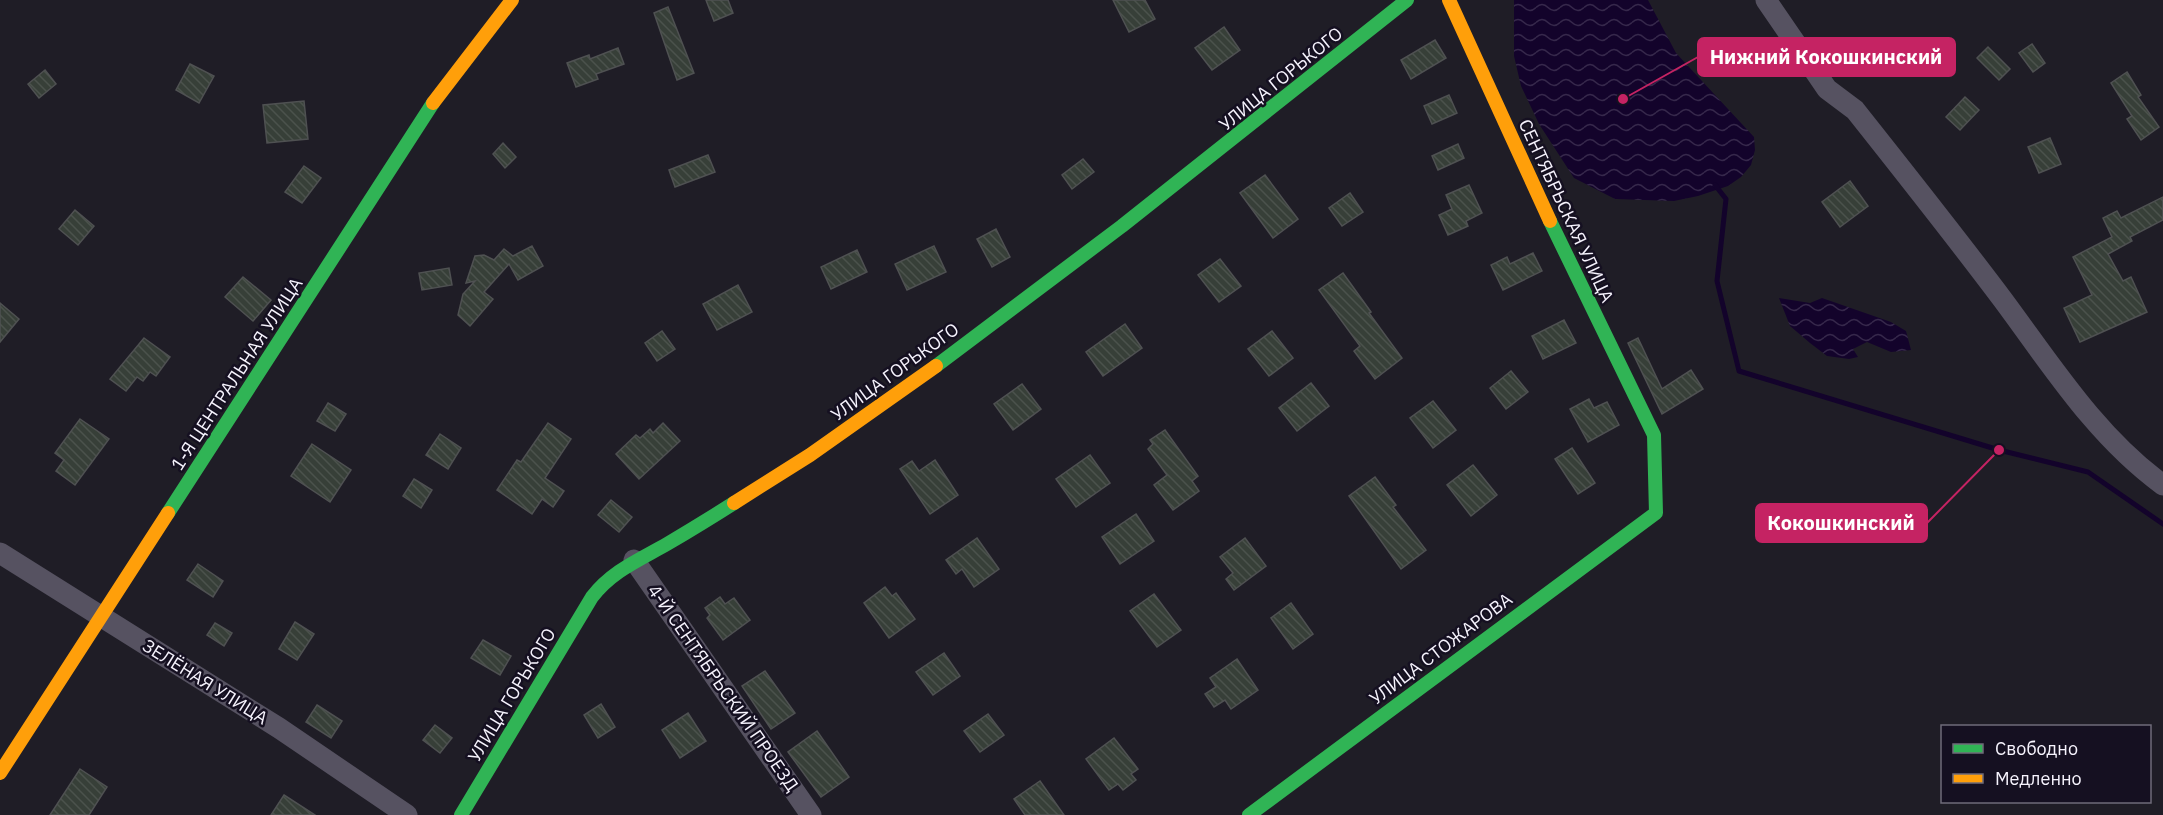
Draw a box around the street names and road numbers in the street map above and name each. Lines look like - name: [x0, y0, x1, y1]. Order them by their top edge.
- street label: УЛИЦА ГОРЬКОГО: [1214, 22, 1347, 136]
- street label: СЕНТЯБРЬСКАЯ УЛИЦА: [1514, 115, 1619, 307]
- street label: 1-Я ЦЕНТРАЛЬНАЯ УЛИЦА: [166, 273, 308, 474]
- street label: УЛИЦА ГОРЬКОГО: [826, 317, 963, 426]
- street label: 4-Й СЕНТЯБРЬСКИЙ ПРОЕЗД: [643, 580, 804, 796]
- street label: УЛИЦА СТОЖАРОВА: [1365, 587, 1517, 710]
- street label: УЛИЦА ГОРЬКОГО: [462, 623, 561, 766]
- street label: ЗЕЛЁНАЯ УЛИЦА: [138, 634, 273, 730]

